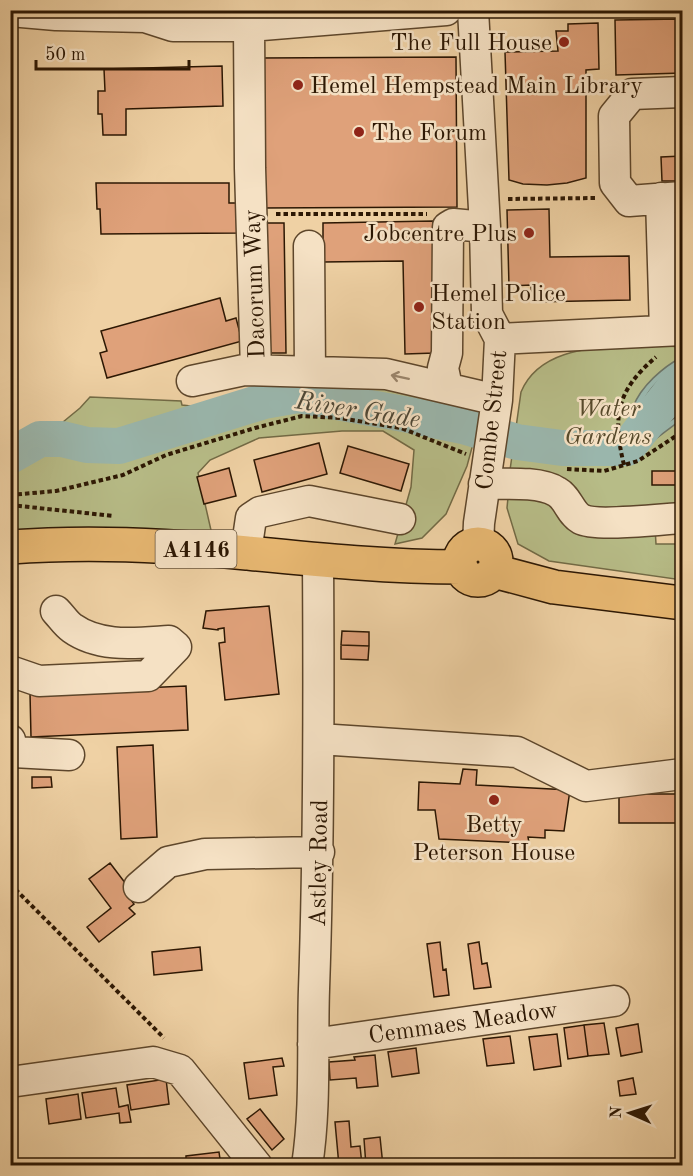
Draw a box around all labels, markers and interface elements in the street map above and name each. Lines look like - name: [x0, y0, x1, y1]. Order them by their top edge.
- place label: The Full House: [390, 32, 552, 56]
- scale bar: [36, 33, 189, 71]
- marker: The Full House: [557, 35, 571, 49]
- text: 50 m: [45, 46, 85, 64]
- place label: Hemel Hempstead Main Library: [310, 75, 643, 99]
- marker: Hemel Hempstead Main Library: [291, 78, 305, 92]
- place label: The Forum: [371, 122, 487, 146]
- marker: The Forum: [352, 125, 366, 139]
- street label: Dacorum Way: [241, 209, 271, 359]
- place label: Jobcentre Plus: [363, 223, 517, 247]
- marker: Jobcentre Plus: [522, 226, 536, 240]
- place label: Hemel Police Station: [431, 283, 566, 335]
- marker: Hemel Police Station: [412, 300, 426, 314]
- street label: Combe Street: [474, 349, 512, 491]
- one-way arrow: [390, 370, 409, 382]
- water label: River Gade: [292, 388, 422, 434]
- park label: Water Gardens: [564, 398, 652, 450]
- road number: A4146: [156, 530, 236, 568]
- marker: Betty Peterson House: [487, 793, 501, 807]
- street label: Astley Road: [307, 799, 333, 927]
- place label: Betty Peterson House: [413, 814, 575, 866]
- street label: Cemmaes Meadow: [367, 999, 560, 1049]
- north arrow: [600, 1083, 660, 1143]
- text: N: [609, 1105, 625, 1119]

